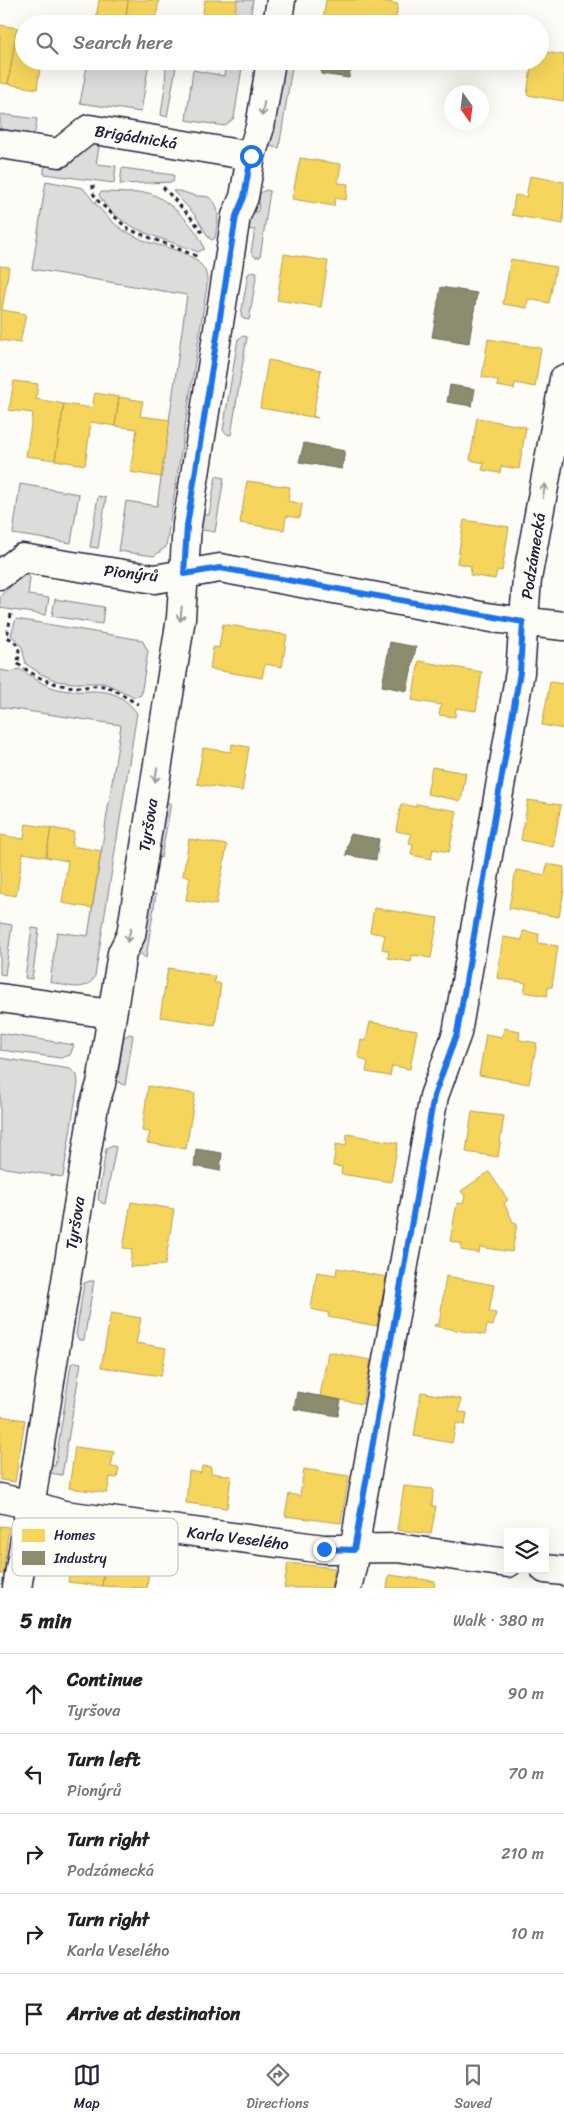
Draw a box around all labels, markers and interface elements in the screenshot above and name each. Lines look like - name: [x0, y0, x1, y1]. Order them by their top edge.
- search box: [15, 15, 549, 70]
- text: Search here: [73, 26, 173, 59]
- icon: search: [33, 29, 61, 57]
- north arrow: [444, 85, 489, 130]
- one-way arrow: [257, 101, 267, 117]
- street label: Brigádnická: [93, 116, 179, 158]
- route start: [240, 145, 263, 168]
- one-way arrow: [539, 483, 549, 499]
- street label: Podzámecká: [512, 511, 554, 601]
- street label: Pionýrů: [102, 556, 160, 590]
- one-way arrow: [176, 606, 186, 622]
- one-way arrow: [151, 766, 161, 782]
- street label: Tyršova: [130, 795, 167, 854]
- one-way arrow: [124, 926, 134, 942]
- street label: Tyršova: [57, 1193, 94, 1252]
- street label: Karla Veselého: [185, 1517, 291, 1559]
- legend: [12, 1518, 178, 1576]
- text: Homes: [54, 1523, 96, 1548]
- map controls: [504, 1528, 549, 1573]
- button: layers: [504, 1528, 549, 1573]
- route end: [313, 1538, 336, 1561]
- text: Industry: [53, 1546, 108, 1571]
- text: 5 min: [20, 1602, 72, 1640]
- text: Walk · 380 m: [453, 1606, 544, 1635]
- text: Continue: [67, 1663, 143, 1696]
- text: 90 m: [508, 1679, 544, 1708]
- icon: ahead: [20, 1680, 48, 1708]
- text: Tyršova: [67, 1696, 120, 1725]
- text: Turn left: [67, 1743, 140, 1776]
- text: 70 m: [508, 1759, 544, 1788]
- icon: left: [20, 1760, 48, 1788]
- text: Pionýrů: [67, 1776, 121, 1805]
- text: Turn right: [67, 1823, 149, 1856]
- text: 210 m: [501, 1839, 544, 1868]
- icon: right: [20, 1840, 48, 1868]
- text: Podzámecká: [67, 1856, 154, 1885]
- text: Turn right: [67, 1903, 149, 1936]
- text: 10 m: [511, 1919, 544, 1948]
- icon: right: [20, 1920, 48, 1948]
- text: Karla Veselého: [67, 1936, 169, 1965]
- text: Arrive at destination: [67, 1997, 240, 2030]
- icon: arrive: [20, 2000, 48, 2028]
- tab: Map: [73, 2061, 101, 2116]
- tab: Directions: [246, 2061, 309, 2116]
- tab: Saved: [454, 2061, 491, 2116]

